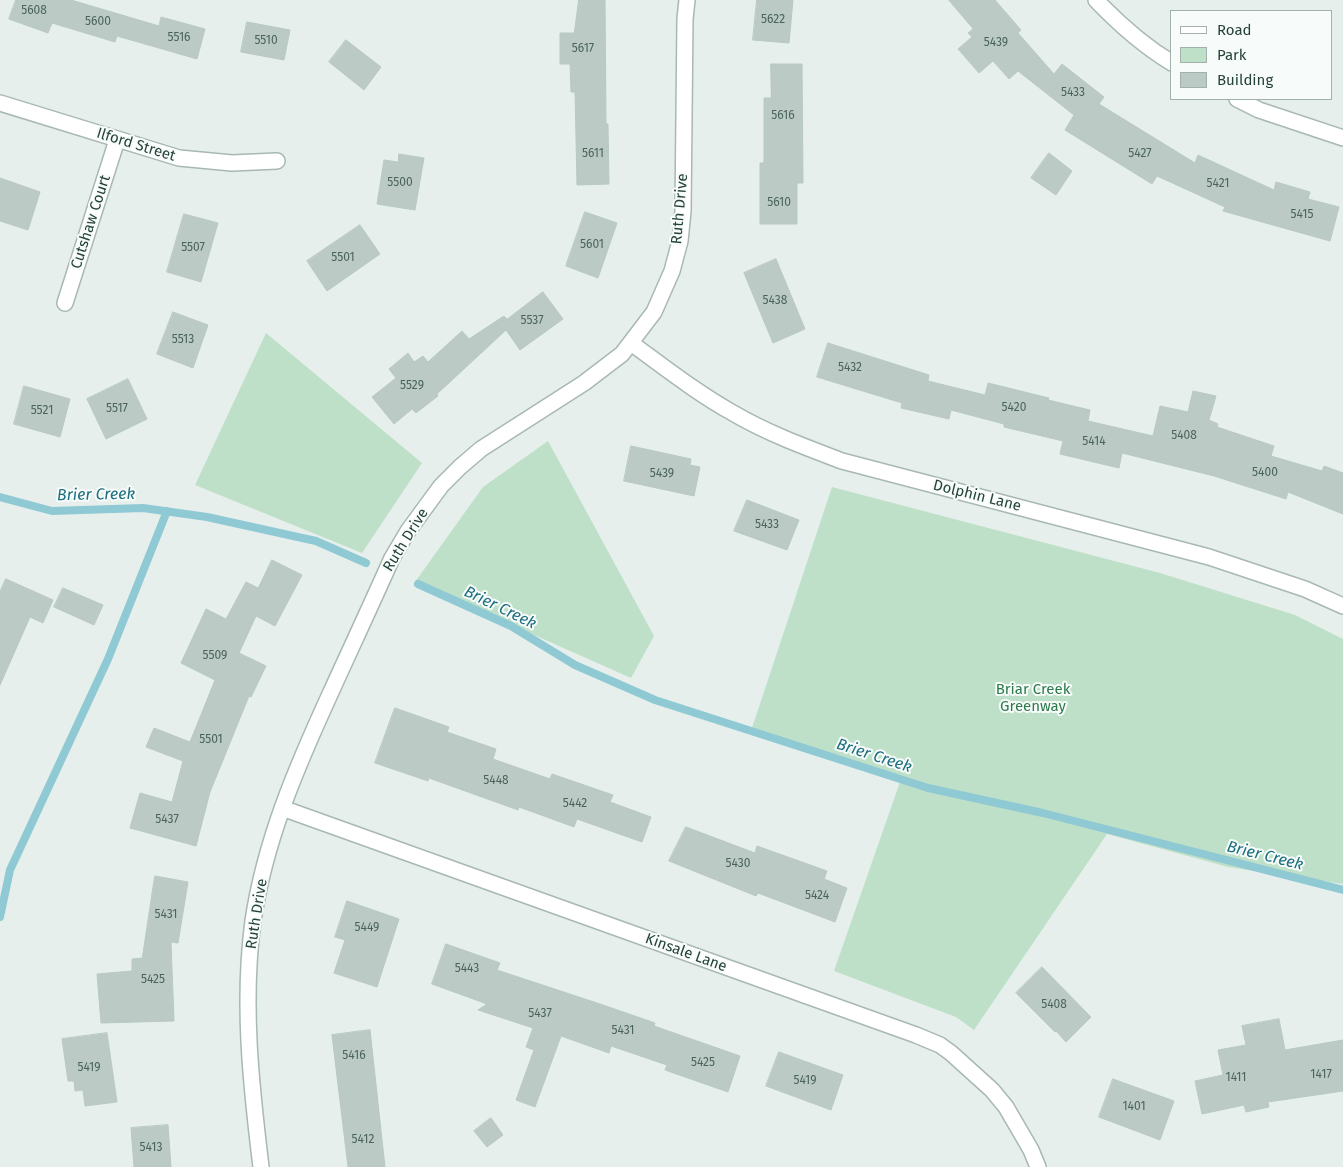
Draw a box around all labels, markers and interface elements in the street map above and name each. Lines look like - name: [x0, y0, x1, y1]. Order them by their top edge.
- house number: 5608: [21, 4, 47, 18]
- legend: [1170, 10, 1333, 100]
- house number: 5622: [761, 13, 785, 27]
- house number: 5600: [85, 15, 111, 29]
- text: Road: [1217, 21, 1252, 39]
- house number: 5516: [168, 31, 190, 45]
- house number: 5510: [254, 34, 278, 48]
- house number: 5439: [984, 36, 1008, 50]
- house number: 5617: [572, 42, 594, 56]
- text: Park: [1217, 46, 1247, 64]
- text: Building: [1217, 71, 1273, 89]
- house number: 5433: [1061, 86, 1085, 100]
- house number: 5616: [771, 109, 795, 123]
- street label: Ilford Street: [94, 124, 178, 166]
- house number: 5611: [582, 147, 604, 161]
- house number: 5427: [1128, 147, 1152, 161]
- street label: Cutshaw Court: [67, 173, 115, 271]
- street label: Ruth Drive: [668, 173, 692, 245]
- house number: 5500: [387, 176, 413, 190]
- house number: 5421: [1207, 177, 1229, 191]
- house number: 5610: [767, 196, 791, 210]
- house number: 5415: [1291, 208, 1313, 222]
- house number: 5601: [580, 238, 604, 252]
- house number: 5507: [181, 241, 205, 255]
- house number: 5501: [331, 251, 355, 265]
- house number: 5438: [763, 294, 787, 308]
- house number: 5537: [520, 314, 544, 328]
- house number: 5513: [172, 333, 194, 347]
- house number: 5432: [838, 361, 862, 375]
- house number: 5529: [400, 379, 424, 393]
- house number: 5420: [1002, 401, 1026, 415]
- house number: 5517: [106, 402, 128, 416]
- house number: 5521: [31, 404, 53, 418]
- house number: 5408: [1171, 429, 1197, 443]
- house number: 5414: [1082, 435, 1106, 449]
- house number: 5400: [1252, 466, 1278, 480]
- house number: 5439: [650, 467, 674, 481]
- street label: Dolphin Lane: [931, 476, 1023, 516]
- water label: Brier Creek: [57, 485, 135, 505]
- street label: Ruth Drive: [380, 505, 432, 575]
- house number: 5433: [755, 518, 779, 532]
- water label: Brier Creek: [461, 582, 539, 634]
- house number: 5509: [203, 649, 227, 663]
- park label: Briar Creek Greenway: [996, 681, 1070, 716]
- house number: 5501: [199, 733, 223, 747]
- water label: Brier Creek: [834, 735, 914, 777]
- house number: 5448: [483, 774, 509, 788]
- house number: 5442: [563, 797, 587, 811]
- house number: 5437: [155, 813, 179, 827]
- water label: Brier Creek: [1225, 837, 1305, 875]
- house number: 5430: [726, 857, 750, 871]
- street label: Ruth Drive: [243, 877, 271, 951]
- house number: 5424: [805, 889, 829, 903]
- house number: 5431: [154, 908, 178, 922]
- house number: 5449: [355, 921, 379, 935]
- street label: Kinsale Lane: [643, 930, 729, 976]
- house number: 5443: [455, 962, 479, 976]
- house number: 5425: [141, 973, 165, 987]
- house number: 5408: [1041, 998, 1067, 1012]
- house number: 5437: [528, 1007, 552, 1021]
- house number: 5431: [611, 1024, 635, 1038]
- house number: 5416: [342, 1049, 366, 1063]
- house number: 5425: [691, 1056, 715, 1070]
- house number: 5419: [77, 1061, 101, 1075]
- house number: 1417: [1310, 1068, 1332, 1082]
- house number: 1411: [1225, 1071, 1247, 1085]
- house number: 5419: [793, 1074, 817, 1088]
- house number: 1401: [1122, 1100, 1146, 1114]
- house number: 5412: [352, 1133, 374, 1147]
- house number: 5413: [140, 1141, 162, 1155]

